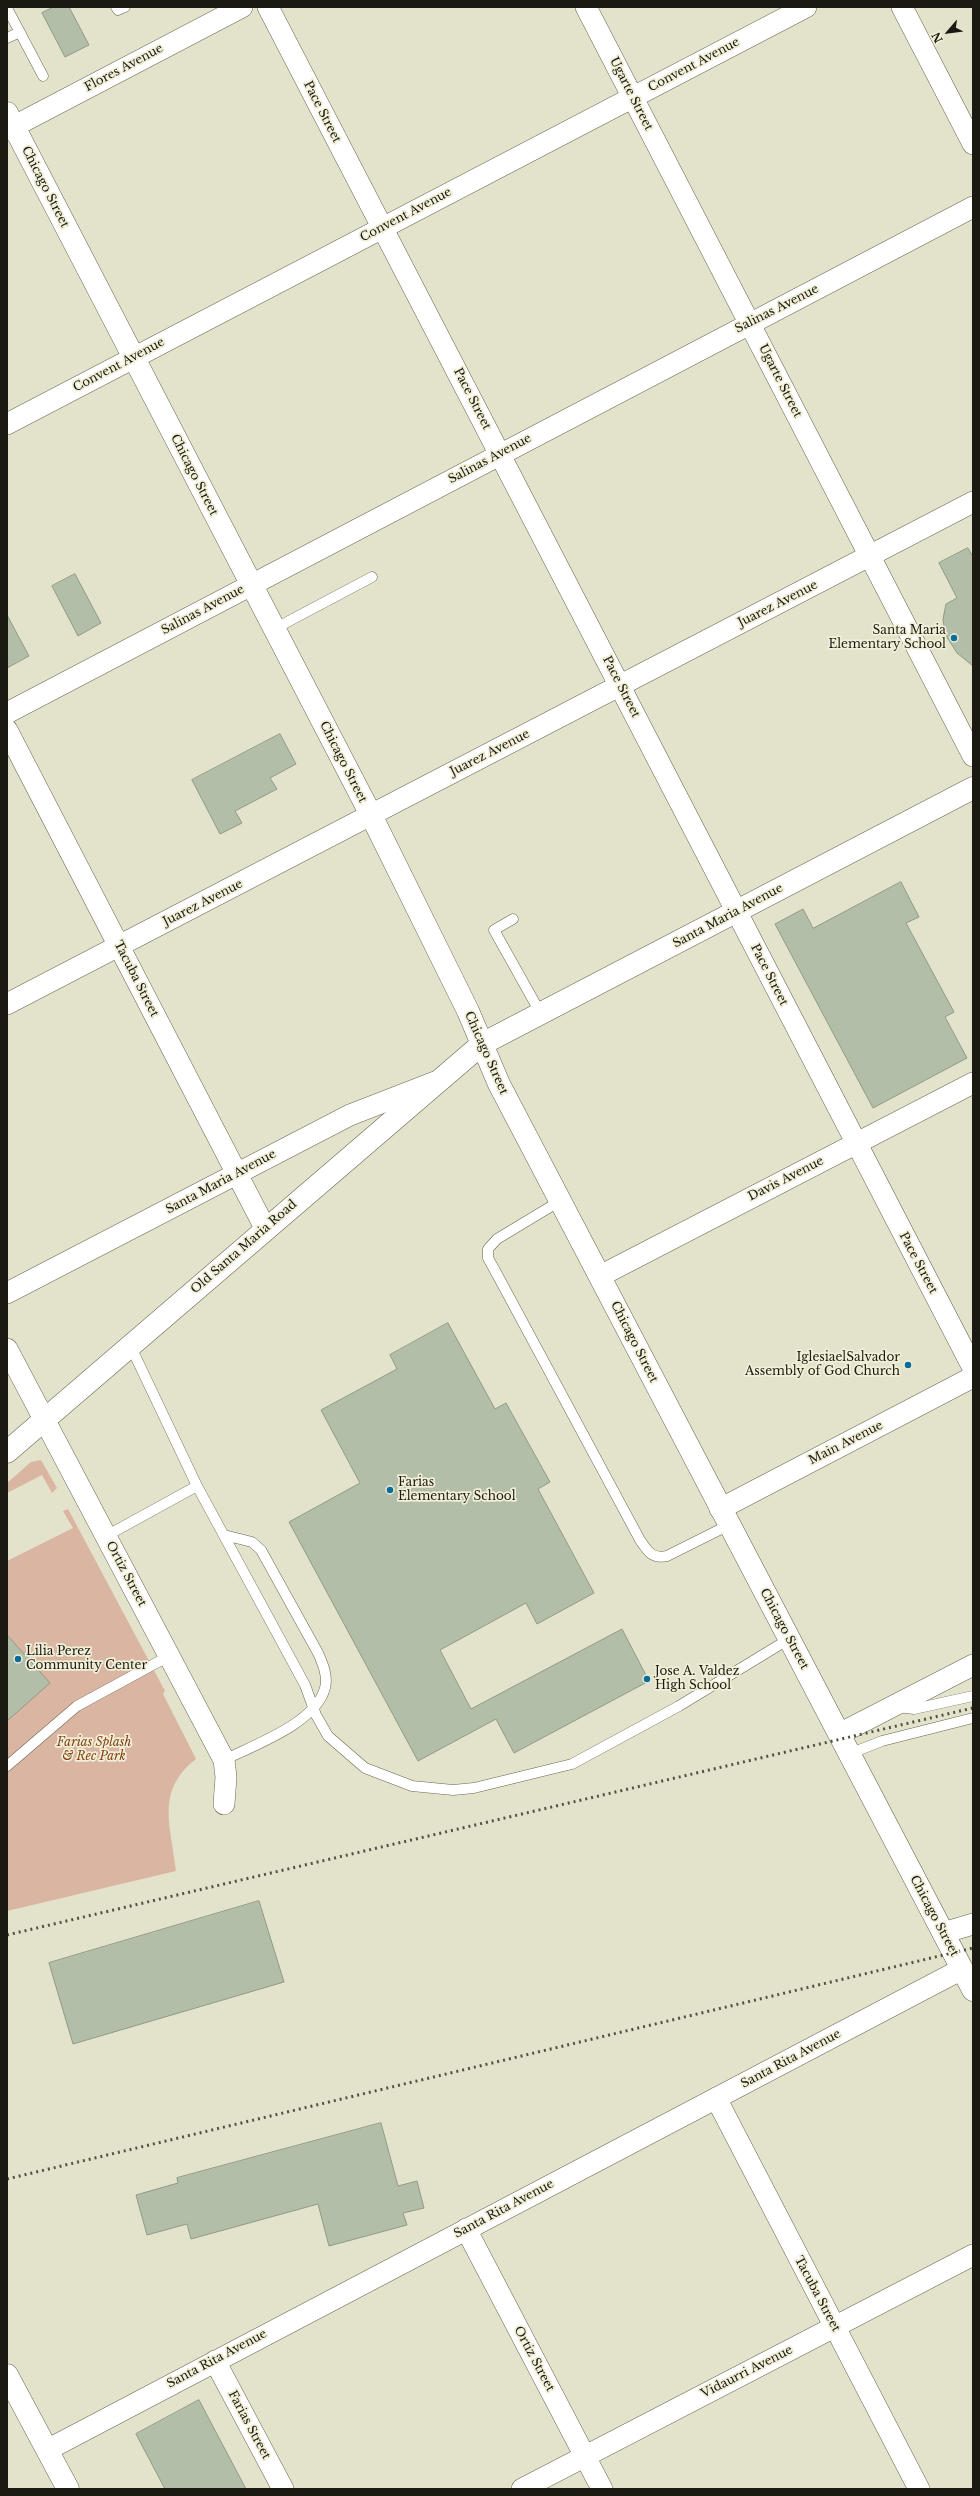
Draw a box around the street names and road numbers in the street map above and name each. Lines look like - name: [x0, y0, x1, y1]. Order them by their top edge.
- street label: Convent Avenue: [646, 35, 742, 95]
- street label: Flores Avenue: [82, 41, 166, 95]
- street label: Ugarte Street: [606, 55, 656, 133]
- street label: Pace Street: [300, 79, 344, 145]
- street label: Chicago Street: [18, 144, 72, 230]
- street label: Convent Avenue: [358, 185, 454, 245]
- street label: Salinas Avenue: [733, 282, 821, 336]
- street label: Convent Avenue: [71, 335, 167, 395]
- street label: Ugarte Street: [755, 342, 805, 420]
- street label: Pace Street: [450, 366, 494, 432]
- street label: Salinas Avenue: [446, 431, 534, 487]
- street label: Chicago Street: [167, 432, 221, 518]
- street label: Juarez Avenue: [736, 578, 820, 630]
- street label: Salinas Avenue: [159, 582, 247, 638]
- street label: Pace Street: [599, 654, 643, 720]
- street label: Chicago Street: [316, 719, 370, 805]
- street label: Juarez Avenue: [448, 727, 532, 779]
- street label: Juarez Avenue: [161, 877, 245, 929]
- street label: Santa Maria Avenue: [670, 881, 786, 951]
- street label: Tacuba Street: [111, 939, 161, 1019]
- street label: Pace Street: [747, 942, 791, 1008]
- street label: Chicago Street: [461, 1009, 511, 1097]
- street label: Santa Maria Avenue: [163, 1147, 279, 1217]
- street label: Davis Avenue: [746, 1154, 826, 1204]
- street label: Old Santa Maria Road: [188, 1197, 300, 1297]
- street label: Pace Street: [896, 1230, 940, 1296]
- street label: Chicago Street: [607, 1299, 661, 1385]
- street label: Main Avenue: [807, 1418, 885, 1468]
- street label: Ortiz Street: [103, 1539, 149, 1609]
- street label: Chicago Street: [757, 1586, 811, 1672]
- street label: Chicago Street: [907, 1873, 961, 1959]
- street label: Santa Rita Avenue: [739, 2027, 843, 2091]
- street label: Santa Rita Avenue: [452, 2177, 556, 2241]
- street label: Tacuba Street: [791, 2254, 843, 2334]
- street label: Ortiz Street: [511, 2324, 557, 2394]
- street label: Santa Rita Avenue: [165, 2327, 269, 2391]
- street label: Vidaurri Avenue: [699, 2343, 795, 2401]
- street label: Farias Street: [225, 2388, 273, 2462]

